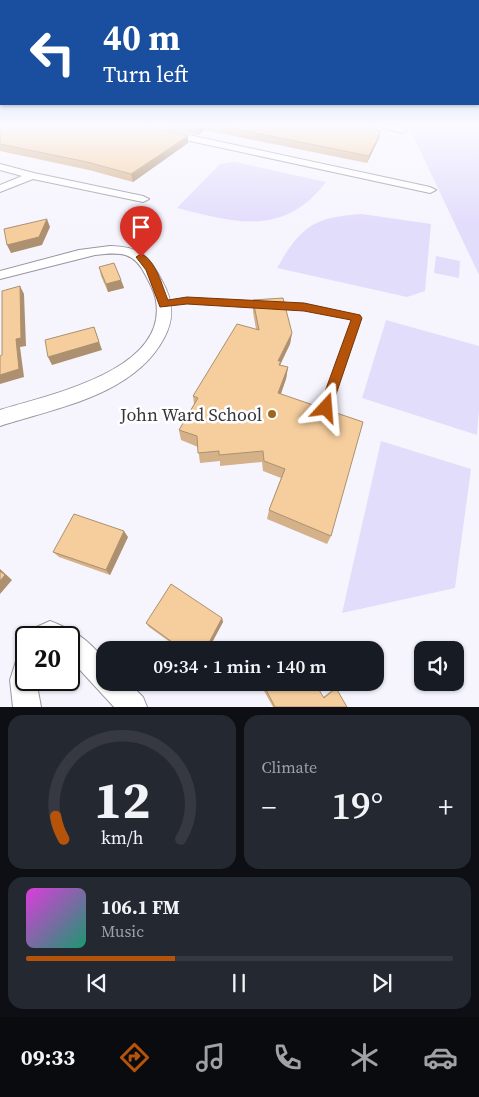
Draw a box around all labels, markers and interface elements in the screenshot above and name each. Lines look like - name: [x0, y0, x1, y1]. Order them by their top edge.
- text: 40 m: [103, 14, 180, 62]
- icon: left: [20, 20, 85, 85]
- text: Turn left: [103, 59, 188, 89]
- pin: [120, 206, 162, 257]
- icon: arrive: [127, 213, 155, 241]
- position arrow: [299, 381, 351, 433]
- place label: John Ward School: [119, 402, 262, 427]
- marker: John Ward School: [266, 408, 278, 420]
- speed limit sign: 20: [15, 626, 80, 691]
- map controls: [414, 641, 464, 691]
- button: sound: [414, 641, 464, 691]
- text: 09:34 · 1 min · 140 m: [153, 653, 327, 679]
- text: Climate: [262, 756, 317, 778]
- text: 12: [94, 764, 150, 835]
- text: 19°: [331, 780, 383, 832]
- text: −: [262, 788, 276, 826]
- text: +: [438, 788, 453, 826]
- text: km/h: [100, 825, 143, 850]
- text: 106.1 FM: [101, 894, 180, 920]
- text: Music: [101, 920, 144, 942]
- icon: previous: [83, 969, 111, 997]
- icon: pause: [225, 969, 253, 997]
- icon: next: [368, 969, 396, 997]
- icon: directions: [117, 1040, 152, 1075]
- icon: music: [193, 1040, 228, 1075]
- icon: phone: [270, 1040, 305, 1075]
- icon: climate: [347, 1040, 382, 1075]
- icon: car: [423, 1040, 458, 1075]
- text: 09:33: [21, 1042, 75, 1072]

